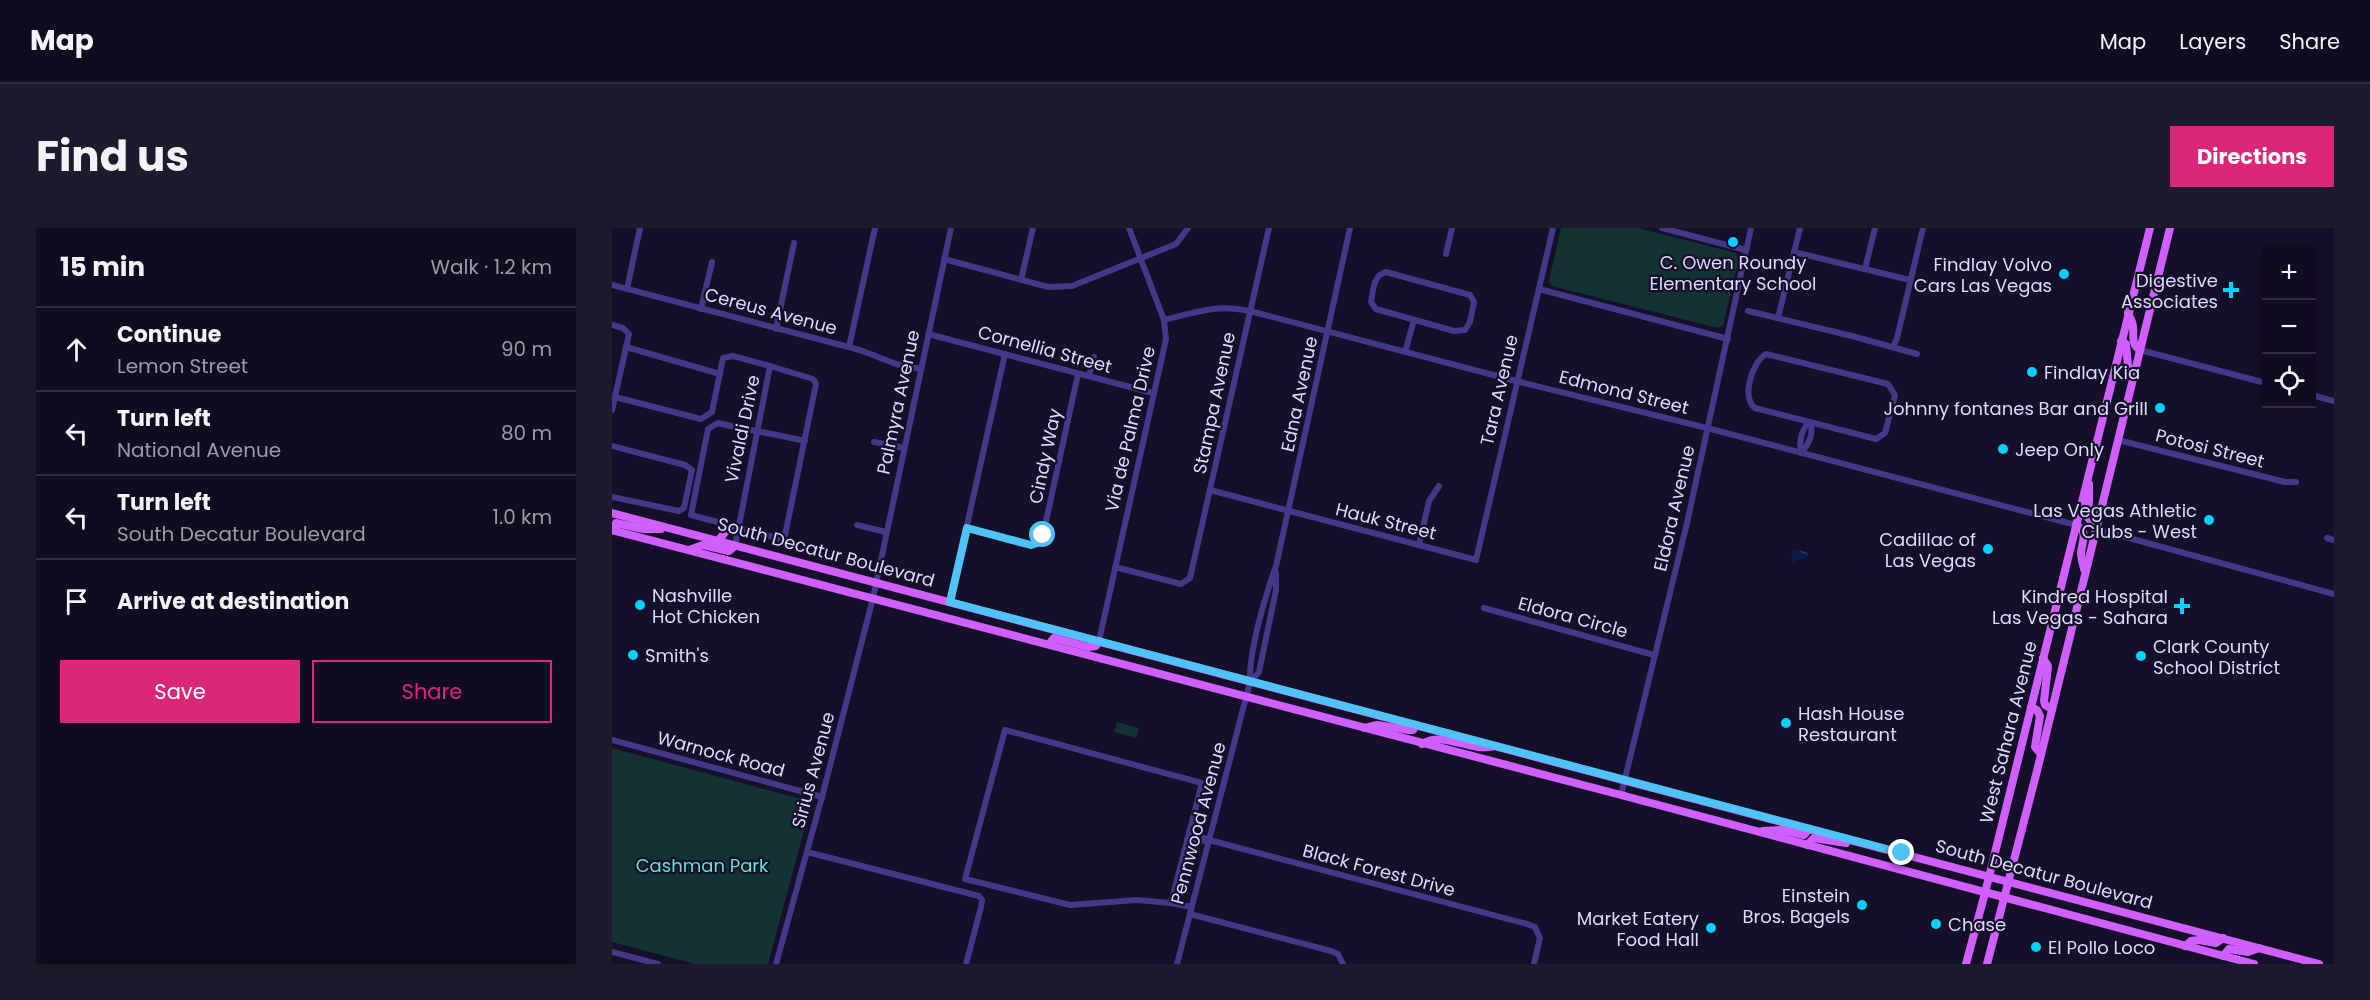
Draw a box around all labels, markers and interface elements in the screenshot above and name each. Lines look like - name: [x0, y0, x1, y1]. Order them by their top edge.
- text: Map: [30, 21, 94, 60]
- text: Map: [2100, 27, 2146, 56]
- text: Layers: [2179, 27, 2246, 56]
- text: Share: [2279, 27, 2340, 56]
- button: Directions: [2170, 126, 2334, 187]
- text: Find us: [36, 127, 189, 186]
- marker: C. Owen Roundy Elementary School: [1726, 235, 1740, 249]
- map controls: [2262, 246, 2316, 408]
- button: +: [2262, 246, 2316, 300]
- text: 15 min: [60, 249, 145, 285]
- place label: C. Owen Roundy Elementary School: [1650, 250, 1816, 296]
- place label: Findlay Volvo Cars Las Vegas: [1914, 252, 2052, 298]
- text: Walk · 1.2 km: [430, 253, 552, 281]
- marker: Findlay Volvo Cars Las Vegas: [2057, 267, 2071, 281]
- place label: Digestive Associates: [2121, 268, 2218, 314]
- street label: Cereus Avenue: [702, 281, 840, 341]
- marker: Digestive Associates: [2222, 281, 2240, 299]
- button: −: [2262, 300, 2316, 354]
- text: Continue: [117, 319, 221, 350]
- street label: Cornellia Street: [975, 319, 1115, 379]
- street label: Palmyra Avenue: [870, 328, 926, 476]
- street label: Stampa Avenue: [1187, 330, 1241, 476]
- street label: Tara Avenue: [1474, 332, 1524, 448]
- icon: ahead: [60, 333, 93, 366]
- street label: Edna Avenue: [1275, 334, 1323, 454]
- text: 90 m: [501, 335, 552, 363]
- street label: Via de Palma Drive: [1099, 344, 1161, 514]
- text: Lemon Street: [117, 352, 248, 380]
- button: locate: [2262, 354, 2316, 408]
- place label: Findlay Kia: [2044, 360, 2140, 385]
- street label: Edmond Street: [1557, 364, 1691, 420]
- marker: Findlay Kia: [2025, 365, 2039, 379]
- street label: Vivaldi Drive: [718, 373, 766, 485]
- place label: Johnny fontanes Bar and Grill: [1883, 396, 2148, 421]
- marker: Johnny fontanes Bar and Grill: [2153, 401, 2167, 415]
- text: Turn left: [117, 403, 211, 434]
- street label: Cindy Way: [1023, 406, 1067, 506]
- icon: left: [60, 417, 93, 450]
- text: 80 m: [501, 419, 552, 447]
- street label: Potosi Street: [2153, 422, 2267, 474]
- text: National Avenue: [117, 436, 281, 464]
- place label: Jeep Only: [2015, 437, 2104, 462]
- marker: Jeep Only: [1996, 442, 2010, 456]
- street label: Eldora Avenue: [1647, 443, 1701, 573]
- text: Turn left: [117, 487, 211, 518]
- street label: Hauk Street: [1333, 496, 1439, 546]
- place label: Las Vegas Athletic Clubs - West: [2033, 498, 2197, 544]
- icon: left: [60, 501, 93, 534]
- text: 1.0 km: [493, 503, 552, 531]
- street label: South Decatur Boulevard: [715, 511, 937, 593]
- marker: Las Vegas Athletic Clubs - West: [2202, 513, 2216, 527]
- text: South Decatur Boulevard: [117, 520, 366, 548]
- route start: [1029, 521, 1055, 547]
- place label: Cadillac of Las Vegas: [1879, 527, 1976, 573]
- marker: Cadillac of Las Vegas: [1981, 542, 1995, 556]
- place label: Nashville Hot Chicken: [652, 583, 760, 629]
- place label: Kindred Hospital Las Vegas - Sahara: [1992, 584, 2168, 630]
- icon: arrive: [60, 585, 93, 618]
- text: Arrive at destination: [117, 586, 349, 617]
- street label: Eldora Circle: [1515, 590, 1631, 644]
- marker: Kindred Hospital Las Vegas - Sahara: [2173, 597, 2191, 615]
- marker: Nashville Hot Chicken: [633, 598, 647, 612]
- place label: Clark County School District: [2153, 634, 2280, 680]
- street label: West Sahara Avenue: [1973, 638, 2043, 826]
- place label: Smith's: [645, 643, 709, 668]
- marker: Smith's: [626, 648, 640, 662]
- marker: Clark County School District: [2134, 649, 2148, 663]
- button: Save: [60, 660, 300, 723]
- button: Share: [312, 660, 552, 723]
- place label: Hash House Restaurant: [1798, 701, 1904, 747]
- street label: Sirius Avenue: [785, 709, 841, 831]
- marker: Hash House Restaurant: [1779, 716, 1793, 730]
- street label: Warnock Road: [654, 725, 788, 783]
- street label: Pennwood Avenue: [1164, 739, 1232, 907]
- street label: South Decatur Boulevard: [1933, 833, 2155, 915]
- street label: Black Forest Drive: [1300, 838, 1458, 902]
- route end: [1888, 839, 1914, 865]
- park label: Cashman Park: [636, 853, 769, 878]
- place label: Einstein Bros. Bagels: [1742, 883, 1850, 929]
- marker: Einstein Bros. Bagels: [1855, 898, 1869, 912]
- place label: Market Eatery Food Hall: [1577, 906, 1699, 952]
- place label: Chase: [1948, 912, 2006, 937]
- marker: Chase: [1929, 917, 1943, 931]
- marker: Market Eatery Food Hall: [1704, 921, 1718, 935]
- place label: El Pollo Loco: [2048, 935, 2155, 960]
- marker: El Pollo Loco: [2029, 940, 2043, 954]

